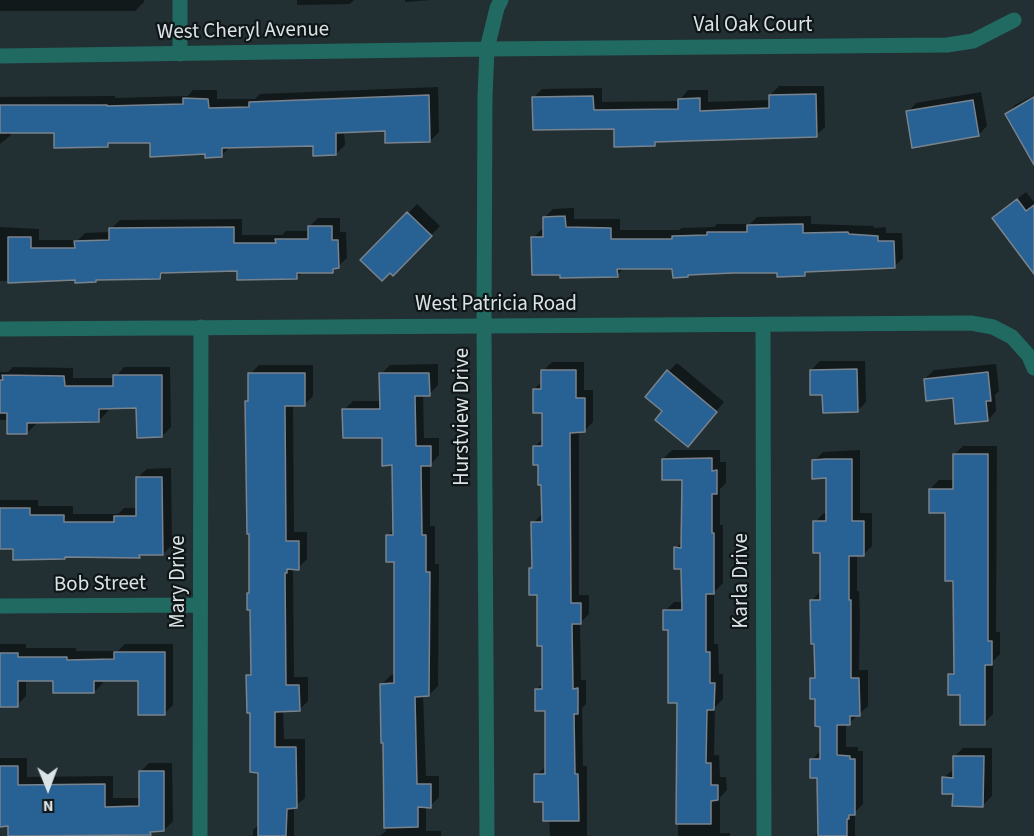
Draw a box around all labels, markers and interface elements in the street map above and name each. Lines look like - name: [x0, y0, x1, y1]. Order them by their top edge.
- street label: Val Oak Court: [694, 13, 812, 39]
- street label: West Cheryl Avenue: [157, 18, 329, 46]
- street label: West Patricia Road: [415, 292, 577, 318]
- street label: Hurstview Drive: [450, 348, 476, 486]
- street label: Karla Drive: [729, 533, 755, 629]
- street label: Mary Drive: [166, 535, 192, 629]
- street label: Bob Street: [54, 572, 146, 598]
- north arrow: [18, 758, 78, 818]
- text: N: [43, 795, 54, 817]

